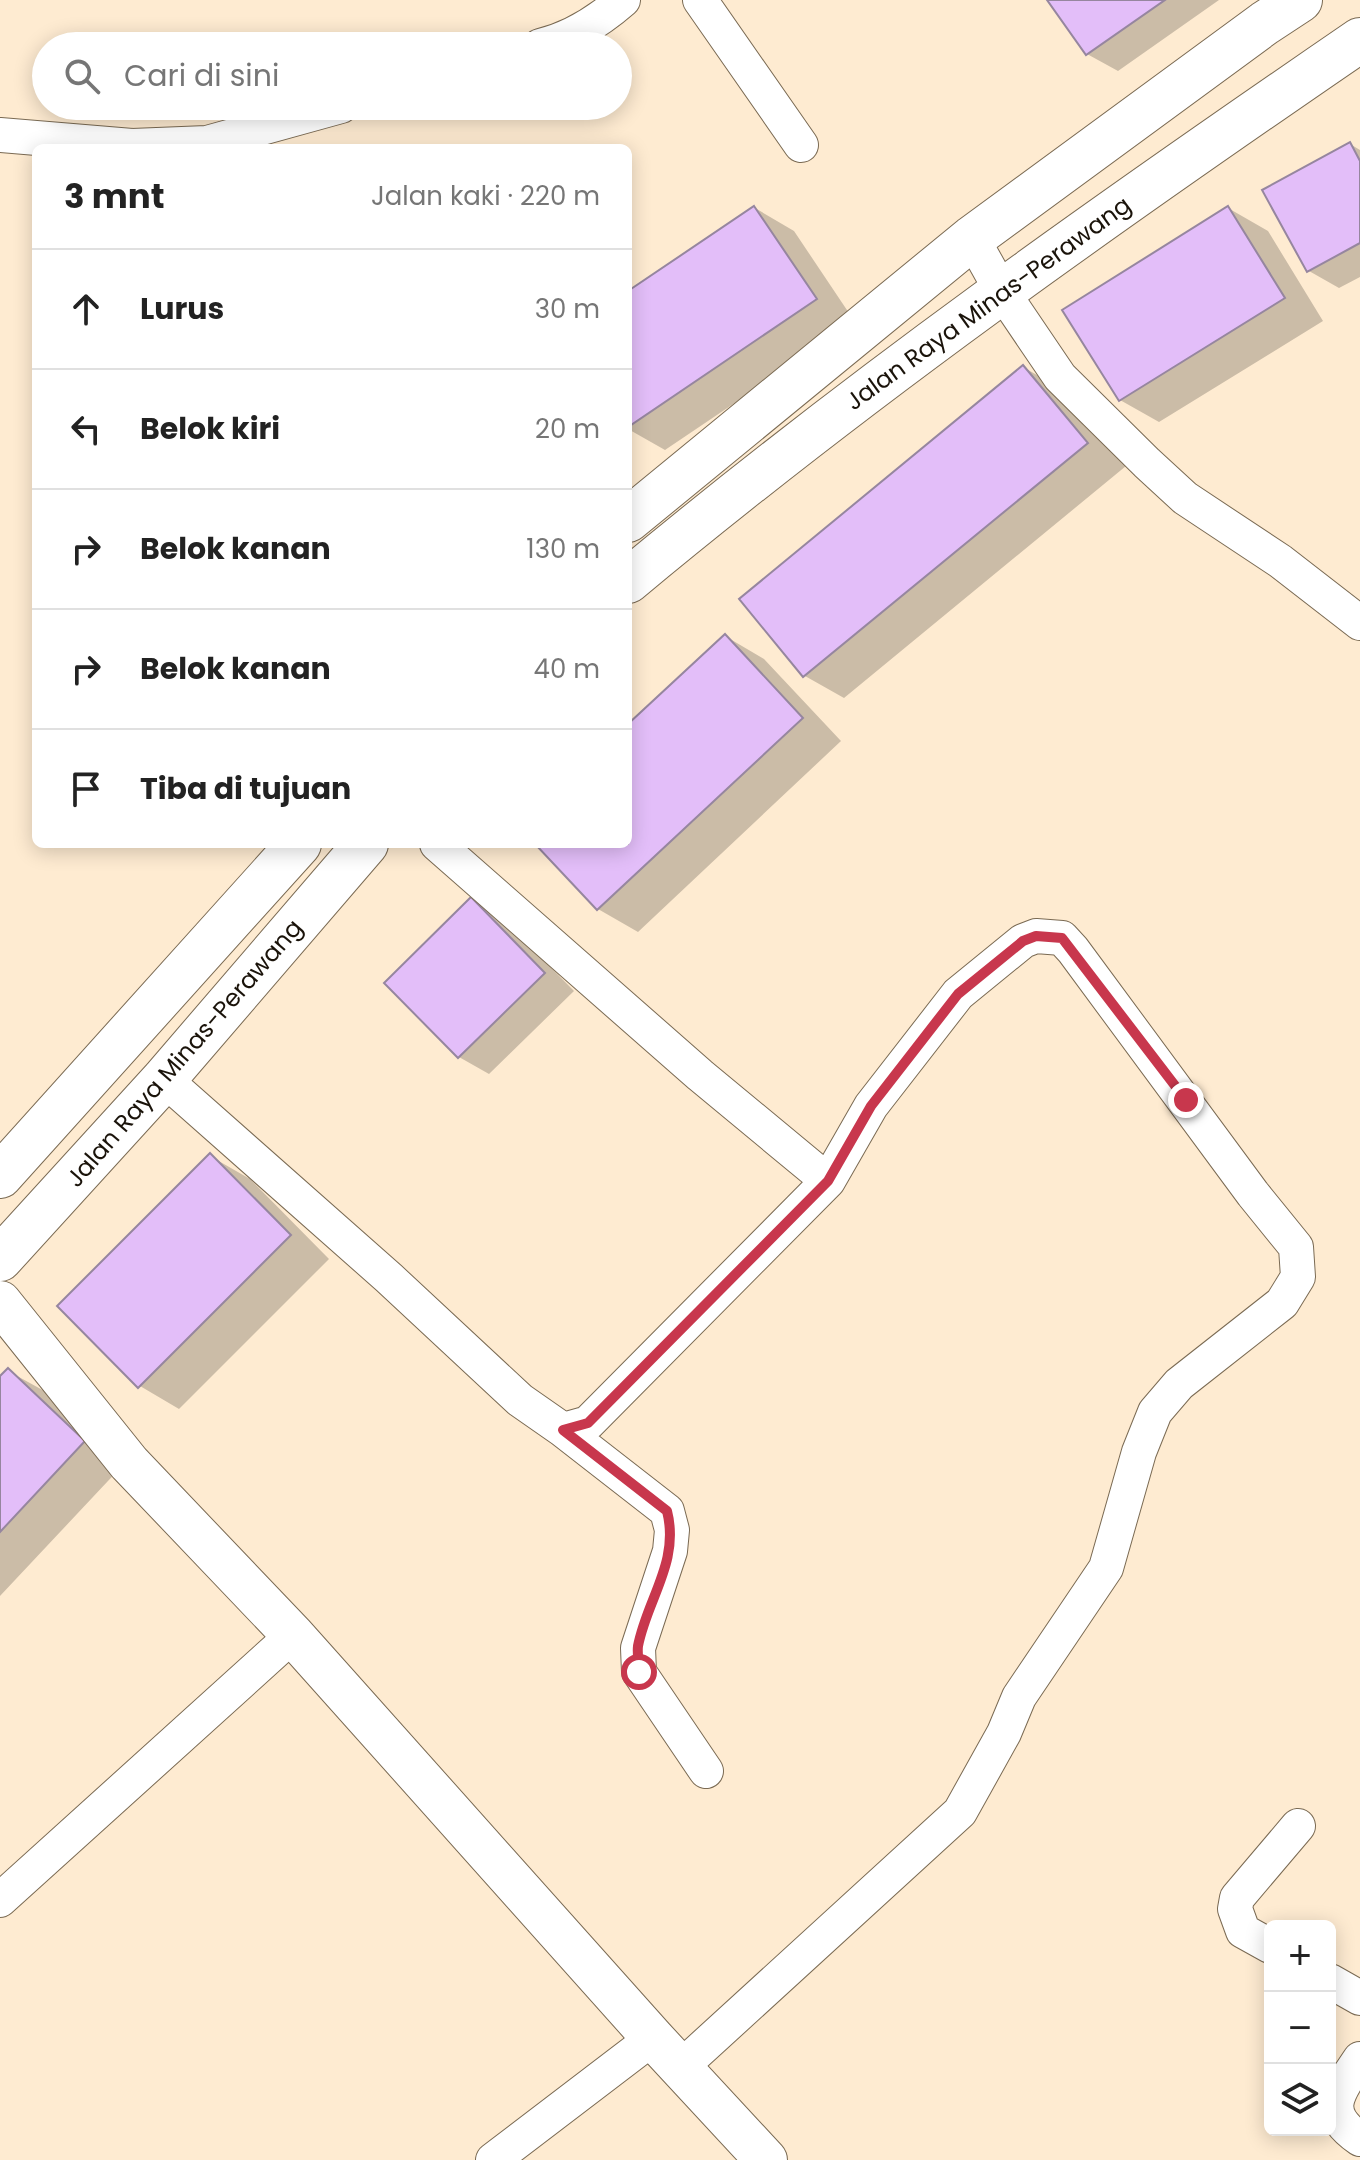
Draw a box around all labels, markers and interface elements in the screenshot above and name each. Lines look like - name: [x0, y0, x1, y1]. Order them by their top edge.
- search box: [32, 32, 632, 120]
- icon: search: [60, 54, 104, 98]
- text: Cari di sini: [124, 54, 279, 97]
- text: 3 mnt: [64, 172, 165, 220]
- text: Jalan kaki · 220 m: [371, 178, 600, 214]
- street label: Jalan Raya Minas-Perawang: [839, 188, 1137, 418]
- icon: ahead: [64, 287, 108, 331]
- text: Lurus: [140, 287, 224, 330]
- text: 30 m: [535, 291, 600, 327]
- icon: left: [64, 407, 108, 451]
- text: Belok kiri: [140, 407, 280, 450]
- text: 20 m: [535, 411, 600, 447]
- icon: right: [64, 527, 108, 571]
- text: Belok kanan: [140, 527, 331, 570]
- text: 130 m: [526, 531, 600, 567]
- icon: right: [64, 647, 108, 691]
- text: Belok kanan: [140, 647, 331, 690]
- text: 40 m: [534, 651, 600, 687]
- icon: arrive: [64, 767, 108, 811]
- text: Tiba di tujuan: [140, 767, 351, 810]
- street label: Jalan Raya Minas-Perawang: [58, 912, 310, 1194]
- route end: [1168, 1082, 1204, 1118]
- route start: [621, 1654, 657, 1690]
- map controls: [1264, 1920, 1336, 2136]
- button: +: [1264, 1920, 1336, 1992]
- button: −: [1264, 1992, 1336, 2064]
- button: layers: [1264, 2064, 1336, 2136]

